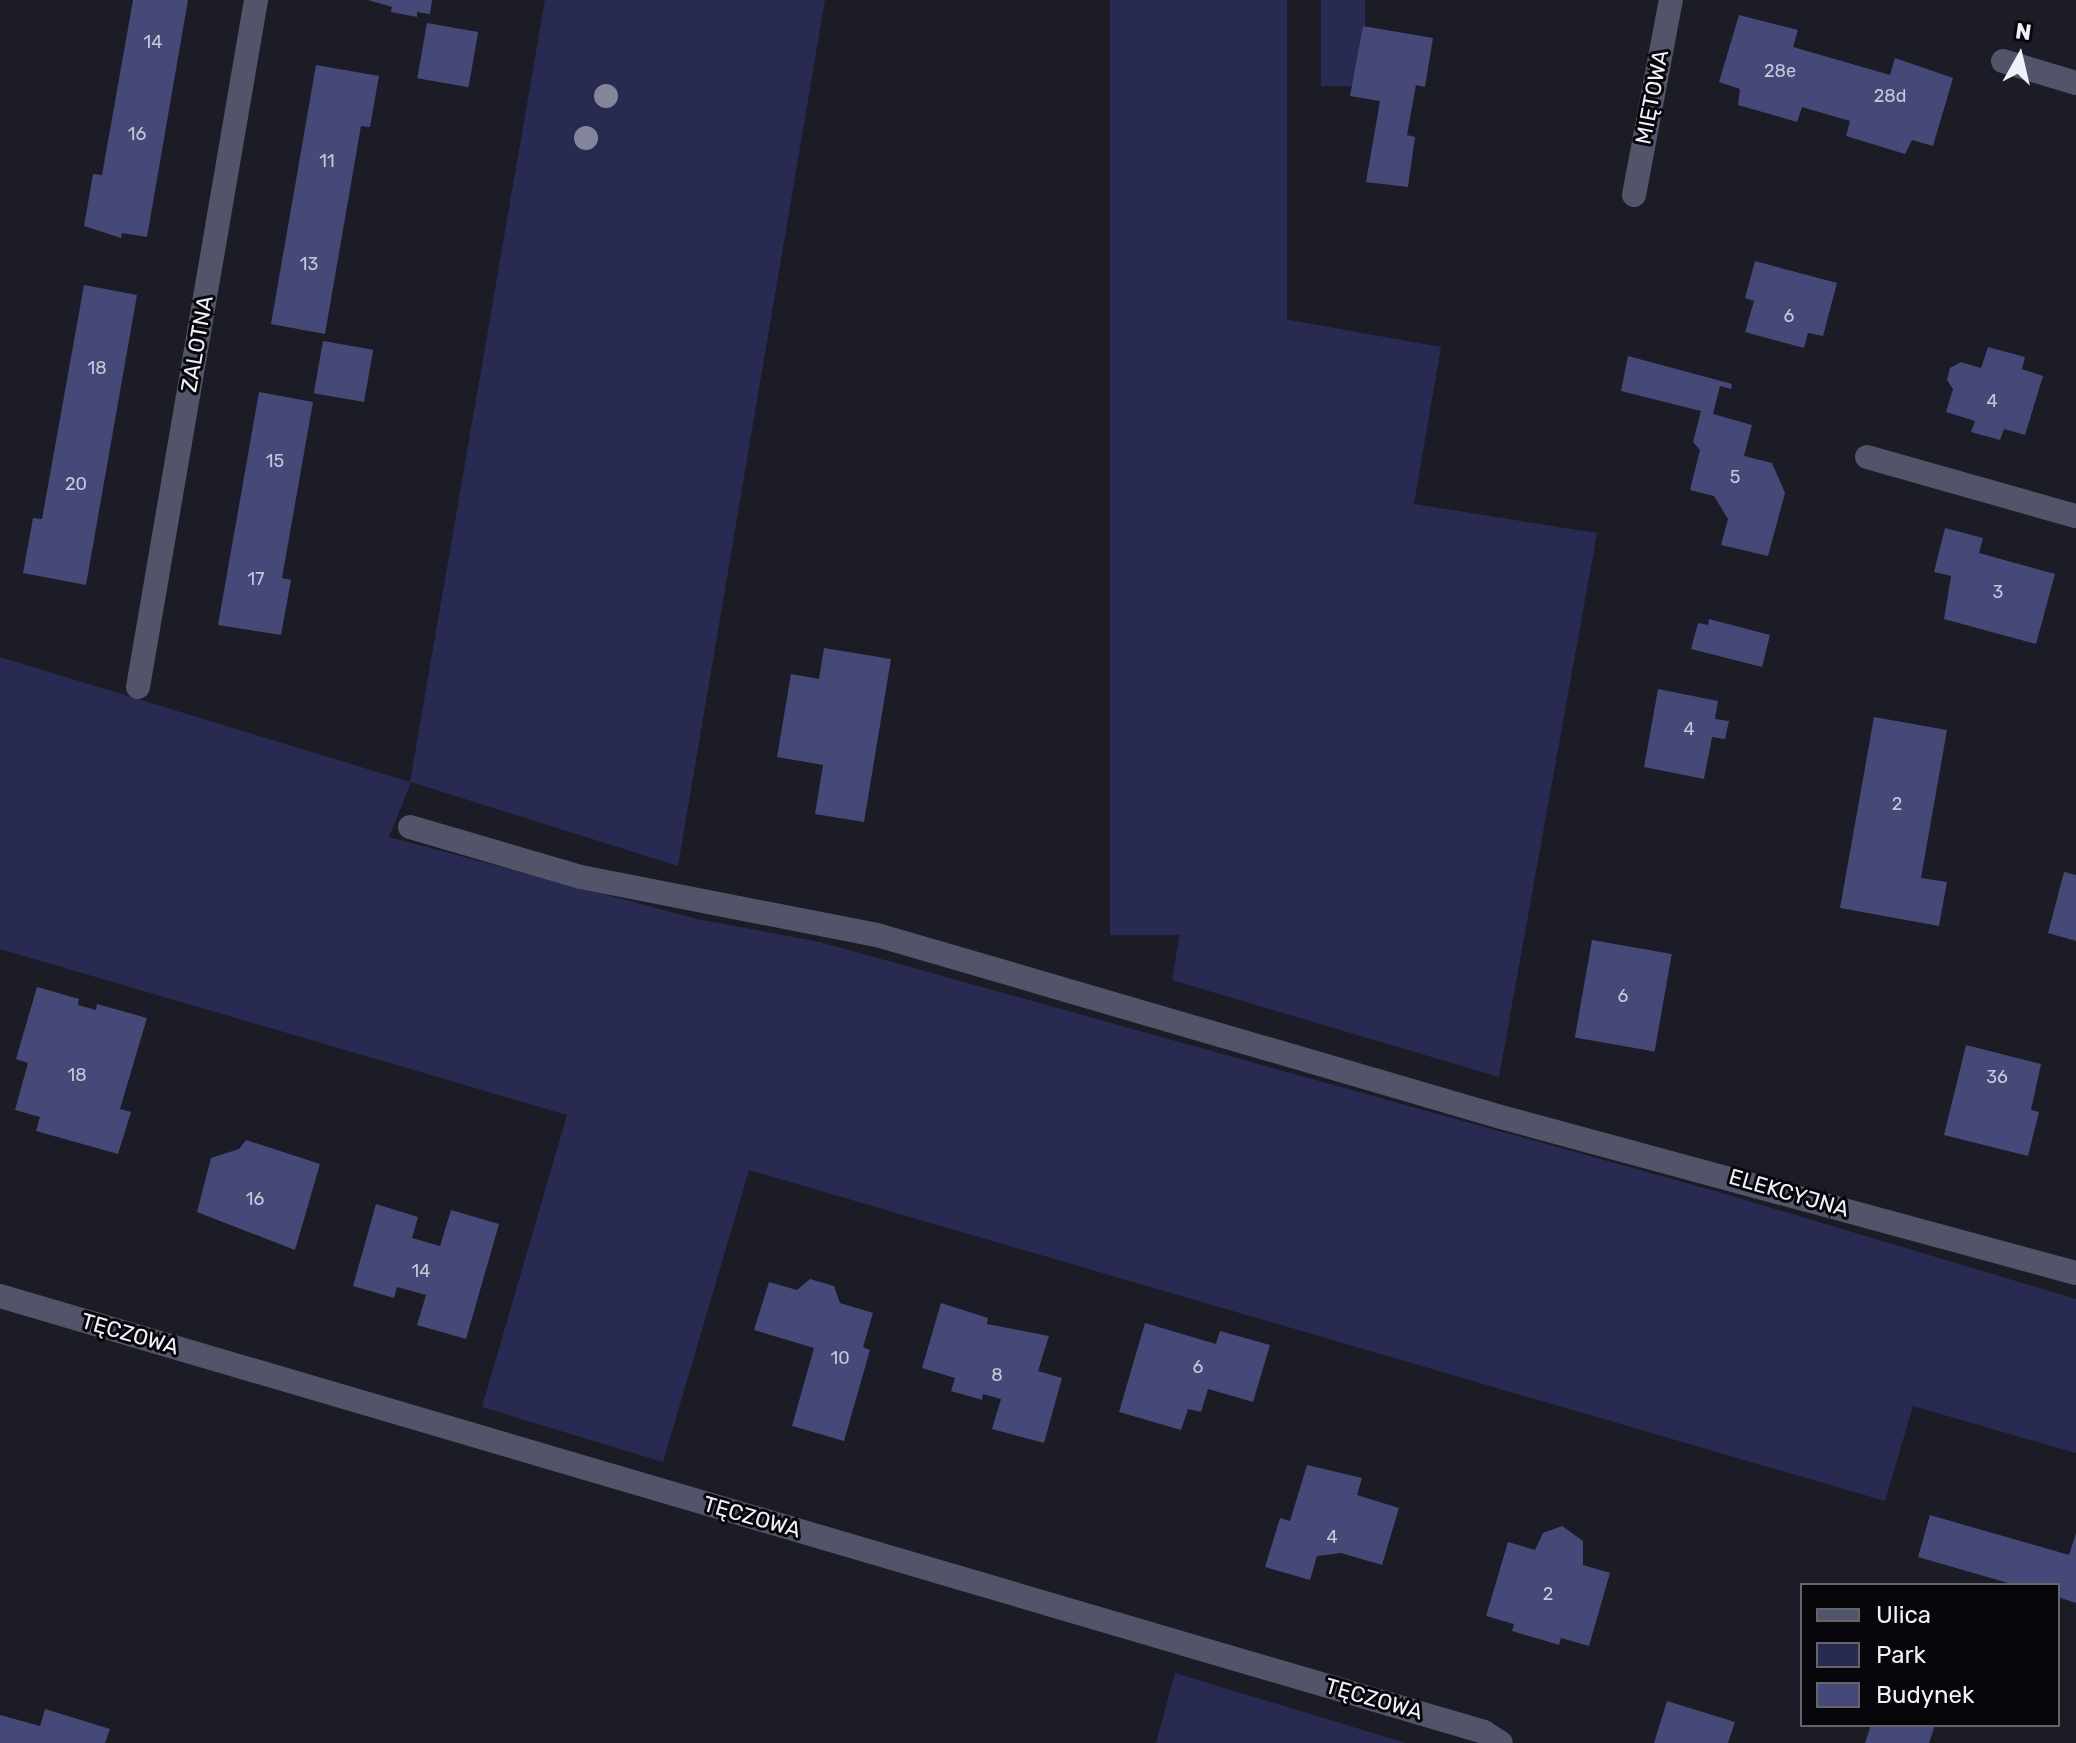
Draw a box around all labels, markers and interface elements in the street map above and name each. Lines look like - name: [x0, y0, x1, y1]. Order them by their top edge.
- north arrow: [1980, 16, 2060, 96]
- text: N: [2014, 17, 2033, 46]
- house number: 14: [144, 31, 162, 53]
- street label: MIĘTOWA: [1630, 48, 1674, 146]
- house number: 28e: [1764, 60, 1796, 82]
- house number: 28d: [1874, 85, 1906, 107]
- house number: 16: [128, 123, 146, 145]
- house number: 11: [319, 150, 335, 172]
- house number: 13: [300, 253, 318, 275]
- street label: ZALOTNA: [176, 294, 218, 394]
- house number: 6: [1784, 305, 1794, 327]
- house number: 18: [87, 357, 107, 379]
- house number: 4: [1986, 390, 1998, 412]
- house number: 15: [266, 450, 284, 472]
- house number: 5: [1730, 466, 1740, 488]
- house number: 20: [65, 473, 87, 495]
- house number: 17: [248, 568, 264, 590]
- house number: 3: [1993, 581, 2003, 603]
- house number: 4: [1683, 718, 1695, 740]
- house number: 2: [1892, 793, 1902, 815]
- house number: 6: [1618, 985, 1628, 1007]
- house number: 18: [67, 1064, 87, 1086]
- house number: 36: [1986, 1066, 2008, 1088]
- street label: ELEKCYJNA: [1726, 1163, 1852, 1223]
- house number: 16: [246, 1188, 264, 1210]
- house number: 14: [412, 1260, 430, 1282]
- street label: TĘCZOWA: [78, 1308, 182, 1360]
- house number: 10: [830, 1347, 850, 1369]
- house number: 6: [1193, 1356, 1203, 1378]
- house number: 8: [991, 1364, 1003, 1386]
- street label: TĘCZOWA: [700, 1491, 804, 1543]
- house number: 4: [1326, 1526, 1338, 1548]
- house number: 2: [1543, 1583, 1553, 1605]
- legend: [1800, 1583, 2060, 1727]
- text: Ulica: [1876, 1601, 1931, 1629]
- text: Park: [1876, 1641, 1926, 1669]
- street label: TĘCZOWA: [1322, 1673, 1426, 1725]
- text: Budynek: [1876, 1681, 1974, 1709]

